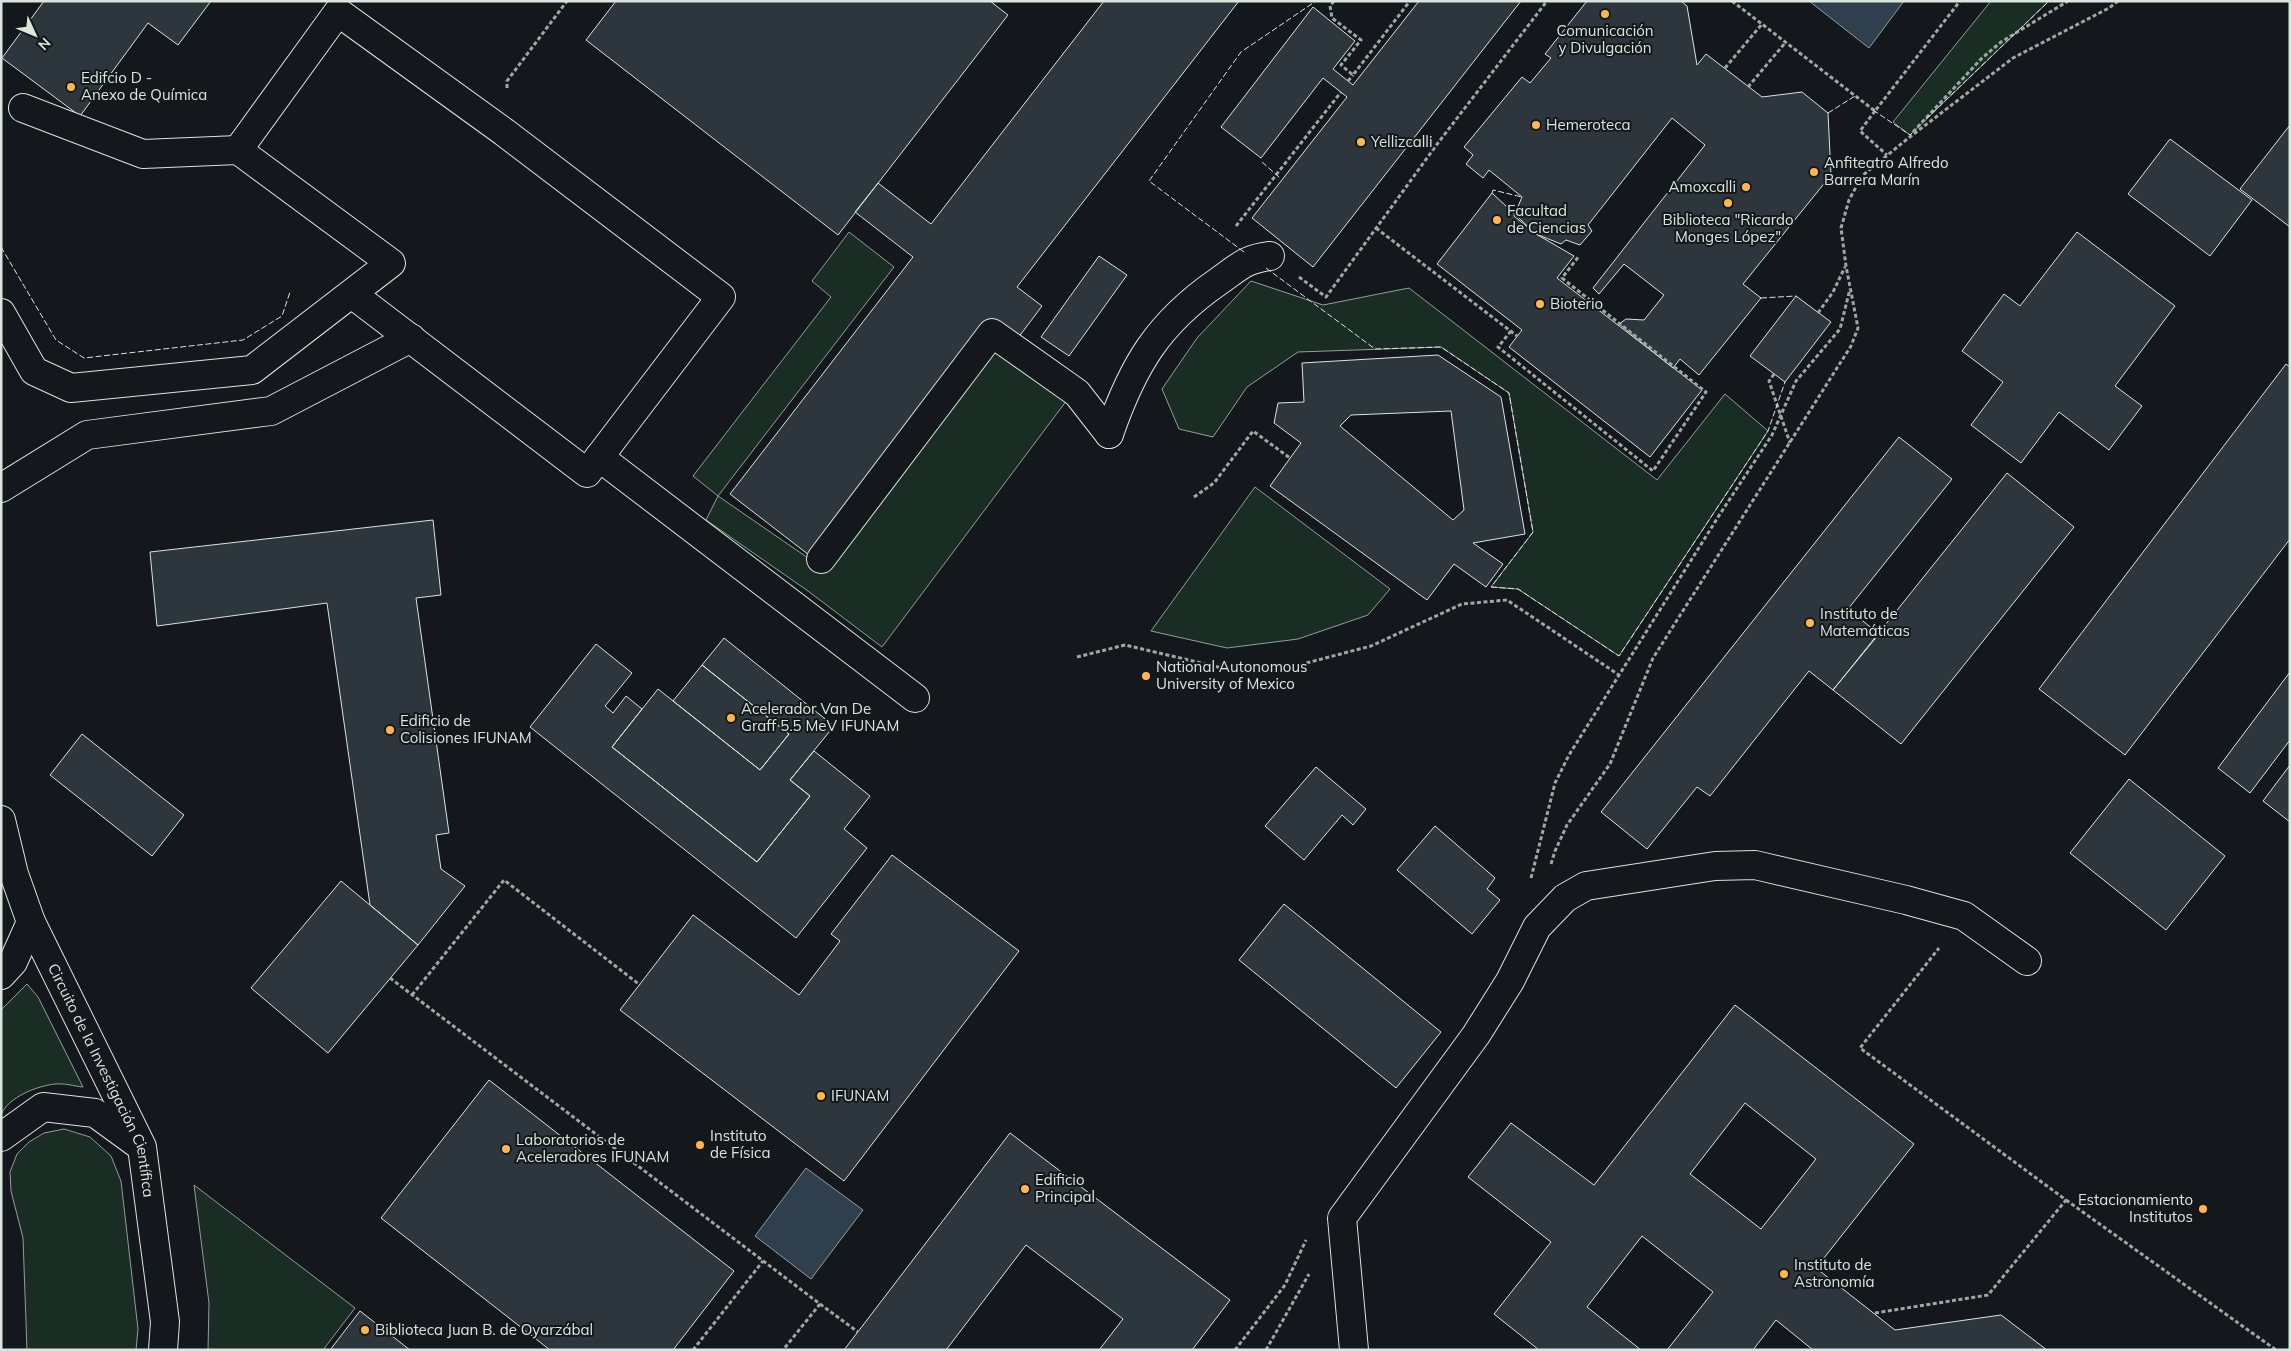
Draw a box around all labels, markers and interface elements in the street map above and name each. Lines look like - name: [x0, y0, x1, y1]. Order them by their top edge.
- marker: Comunicación y Divulgación: [1599, 8, 1611, 20]
- north arrow: [10, 10, 60, 60]
- place label: Comunicación y Divulgación: [1556, 21, 1654, 57]
- text: N: [34, 34, 54, 54]
- place label: Edifcio D - Anexo de Química: [81, 68, 207, 104]
- marker: Edifcio D - Anexo de Química: [65, 81, 77, 93]
- place label: Hemeroteca: [1546, 115, 1631, 134]
- marker: Hemeroteca: [1530, 119, 1542, 131]
- place label: Yellizcalli: [1370, 132, 1433, 151]
- marker: Yellizcalli: [1355, 136, 1367, 148]
- place label: Anfiteatro Alfredo Barrera Marín: [1824, 153, 1949, 189]
- marker: Anfiteatro Alfredo Barrera Marín: [1808, 166, 1820, 178]
- place label: Amoxcalli: [1668, 177, 1736, 196]
- marker: Amoxcalli: [1740, 181, 1752, 193]
- marker: Biblioteca "Ricardo Monges López": [1722, 197, 1734, 209]
- place label: Facultad de Ciencias: [1507, 201, 1586, 237]
- place label: Biblioteca "Ricardo Monges López": [1662, 210, 1794, 246]
- marker: Facultad de Ciencias: [1491, 214, 1503, 226]
- place label: Bioterio: [1550, 294, 1603, 313]
- marker: Bioterio: [1534, 298, 1546, 310]
- place label: Instituto de Matemáticas: [1820, 604, 1910, 640]
- marker: Instituto de Matemáticas: [1804, 617, 1816, 629]
- place label: National Autonomous University of Mexico: [1156, 657, 1307, 693]
- marker: National Autonomous University of Mexico: [1140, 670, 1152, 682]
- place label: Acelerador Van De Graff 5.5 MeV IFUNAM: [741, 699, 899, 735]
- place label: Edificio de Colisiones IFUNAM: [400, 711, 532, 747]
- marker: Acelerador Van De Graff 5.5 MeV IFUNAM: [725, 712, 737, 724]
- marker: Edificio de Colisiones IFUNAM: [384, 724, 396, 736]
- street label: Circuito de la Investigación Científica: [44, 960, 159, 1198]
- place label: IFUNAM: [831, 1086, 889, 1105]
- marker: IFUNAM: [815, 1090, 827, 1102]
- place label: Instituto de Física: [710, 1126, 770, 1162]
- place label: Laboratorios de Aceleradores IFUNAM: [516, 1130, 669, 1166]
- marker: Instituto de Física: [694, 1139, 706, 1151]
- marker: Laboratorios de Aceleradores IFUNAM: [500, 1143, 512, 1155]
- place label: Edificio Principal: [1035, 1170, 1095, 1206]
- marker: Edificio Principal: [1019, 1183, 1031, 1195]
- place label: Estacionamiento Institutos: [2078, 1190, 2193, 1226]
- marker: Estacionamiento Institutos: [2197, 1203, 2209, 1215]
- place label: Instituto de Astronomía: [1794, 1255, 1875, 1291]
- marker: Instituto de Astronomía: [1778, 1268, 1790, 1280]
- place label: Biblioteca Juan B. de Oyarzábal: [375, 1320, 593, 1339]
- marker: Biblioteca Juan B. de Oyarzábal: [359, 1324, 371, 1336]

